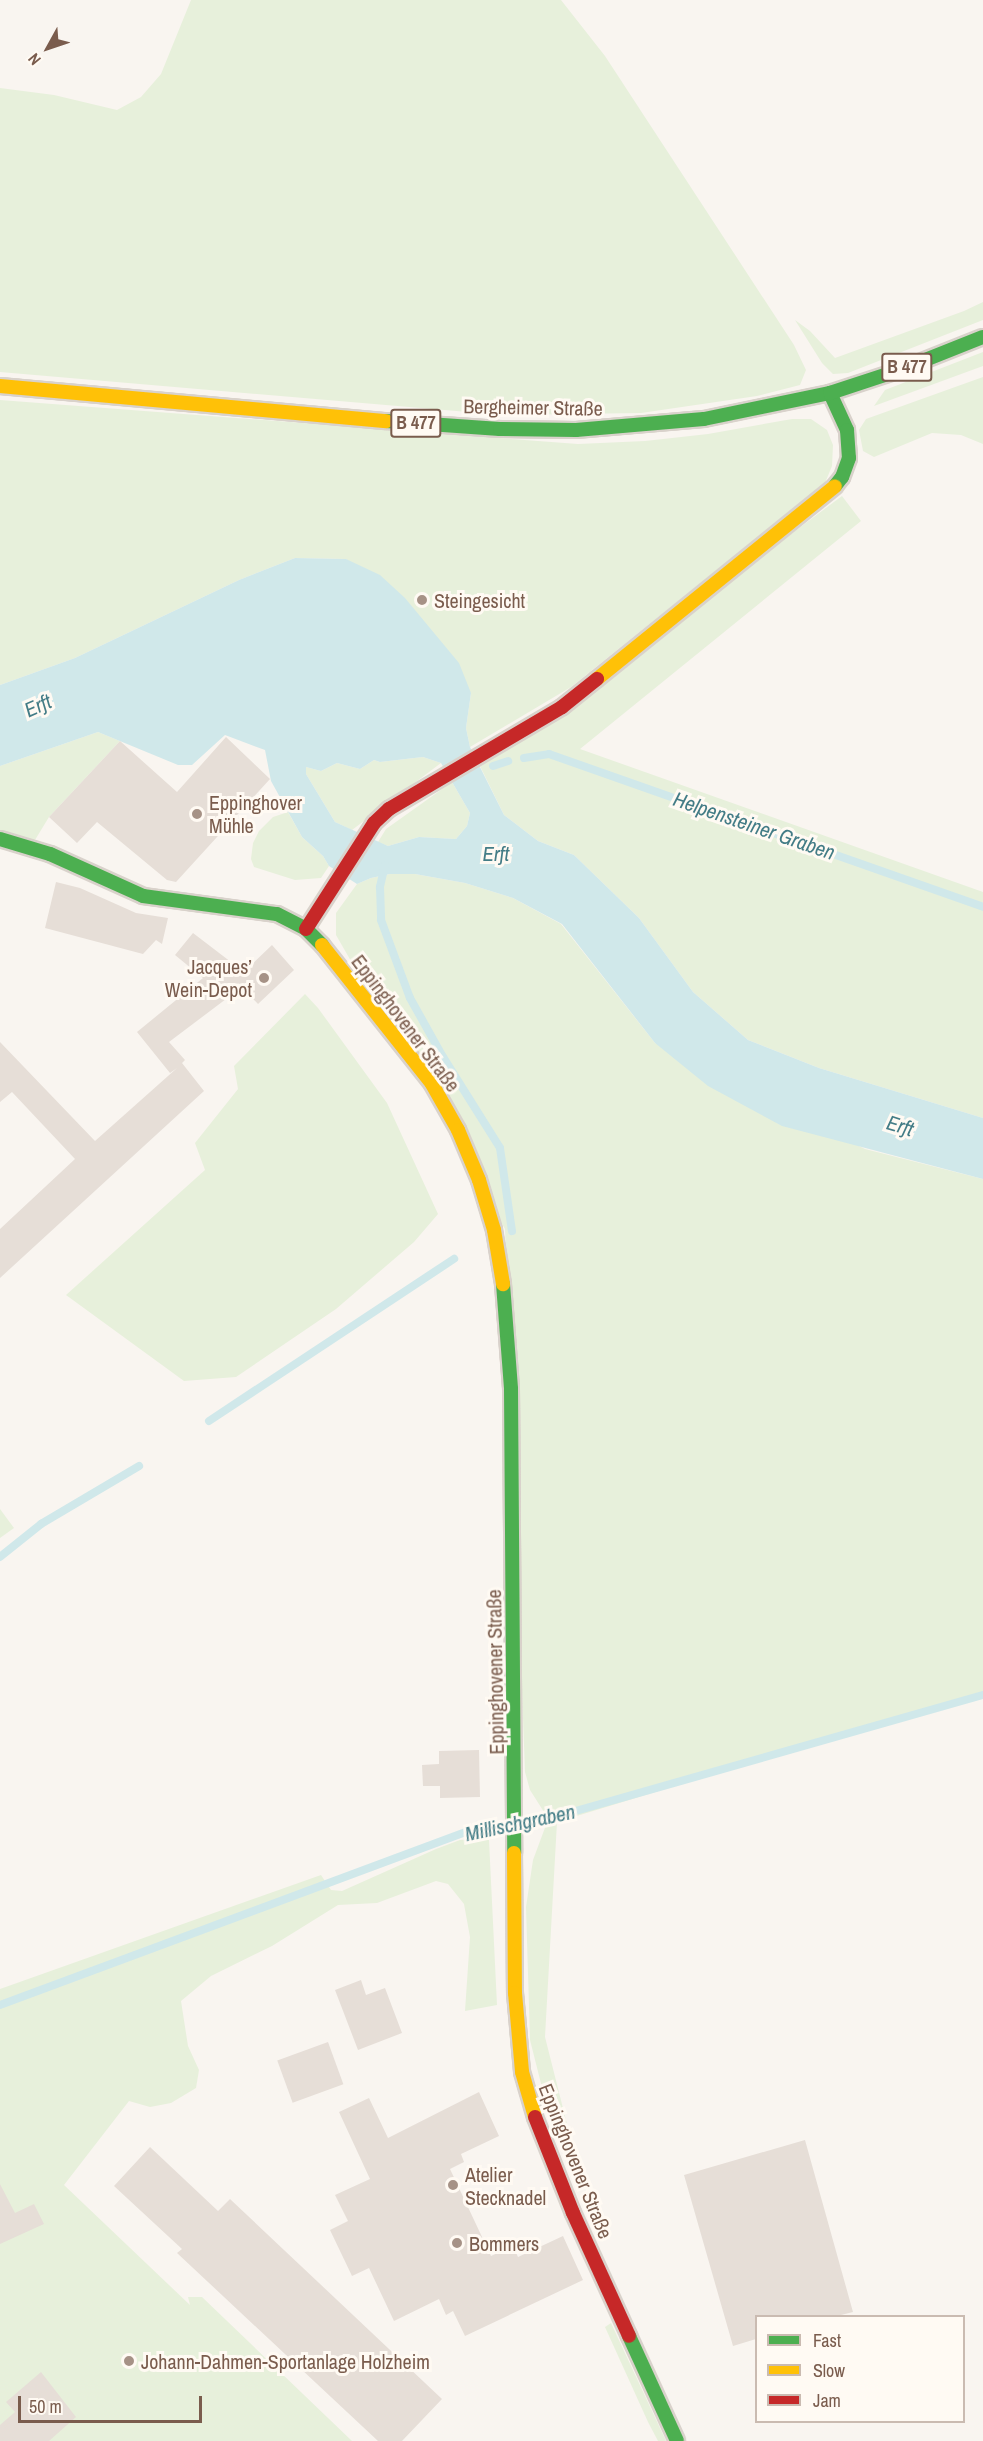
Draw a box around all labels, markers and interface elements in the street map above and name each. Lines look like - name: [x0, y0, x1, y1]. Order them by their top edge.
- north arrow: [18, 18, 78, 78]
- text: N: [23, 49, 46, 70]
- road number: B 477: [880, 352, 934, 382]
- street label: Bergheimer Straße: [463, 394, 603, 420]
- road number: B 477: [389, 408, 443, 438]
- place label: Steingesicht: [434, 588, 525, 612]
- marker: Steingesicht: [415, 593, 429, 607]
- water label: Erft: [21, 689, 55, 723]
- water label: Helpensteiner Graben: [670, 787, 838, 865]
- place label: Eppinghover Mühle: [209, 790, 302, 837]
- marker: Eppinghover Mühle: [190, 807, 204, 821]
- water label: Erft: [483, 841, 509, 867]
- street label: Eppinghovener Straße: [347, 950, 465, 1096]
- place label: Jacques’ Wein-Depot: [165, 954, 252, 1001]
- marker: Jacques’ Wein-Depot: [257, 971, 271, 985]
- water label: Erft: [884, 1110, 916, 1142]
- street label: Eppinghovener Straße: [482, 1589, 508, 1755]
- water label: Millischgraben: [463, 1799, 577, 1847]
- street label: Eppinghovener Straße: [534, 2080, 618, 2242]
- place label: Atelier Stecknadel: [465, 2162, 546, 2209]
- marker: Atelier Stecknadel: [446, 2178, 460, 2192]
- place label: Bommers: [469, 2231, 539, 2255]
- marker: Bommers: [450, 2236, 464, 2250]
- legend: [755, 2315, 965, 2423]
- text: Fast: [813, 2328, 841, 2353]
- place label: Johann-Dahmen-Sportanlage Holzheim: [141, 2349, 430, 2373]
- marker: Johann-Dahmen-Sportanlage Holzheim: [122, 2354, 136, 2368]
- text: Slow: [813, 2358, 845, 2383]
- scale bar: [21, 2384, 206, 2422]
- text: Jam: [813, 2388, 841, 2413]
- text: 50 m: [29, 2394, 62, 2419]

